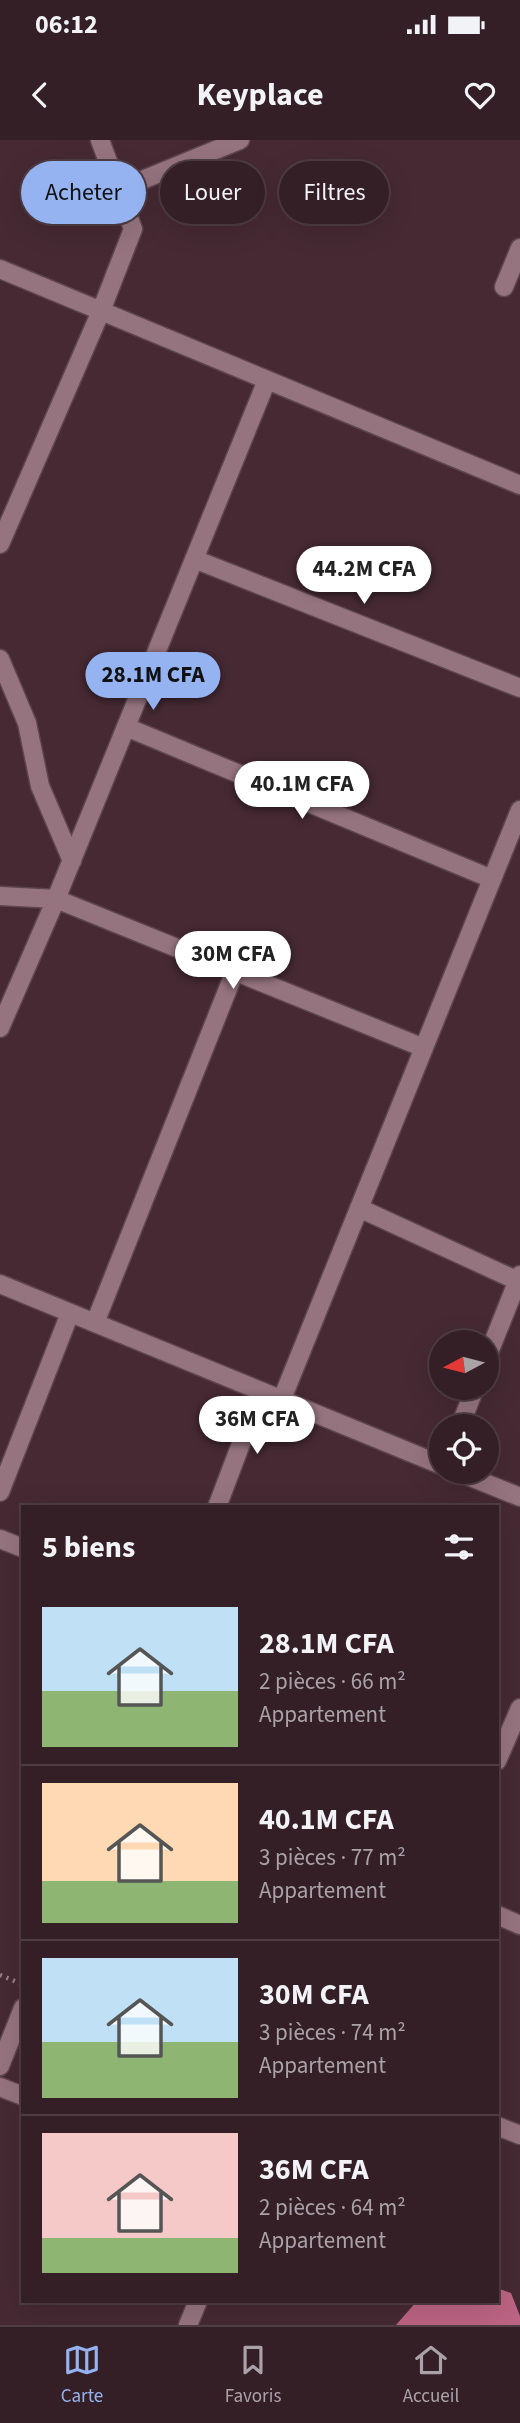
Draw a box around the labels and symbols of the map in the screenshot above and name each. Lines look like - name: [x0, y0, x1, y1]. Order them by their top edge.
- pin: 44.2M CFA: [284, 546, 444, 606]
- pin: 28.1M CFA: [73, 652, 233, 712]
- pin: 40.1M CFA: [222, 762, 382, 821]
- pin: 30M CFA: [168, 932, 298, 991]
- north arrow: [429, 1330, 499, 1400]
- pin: 36M CFA: [192, 1396, 322, 1456]

